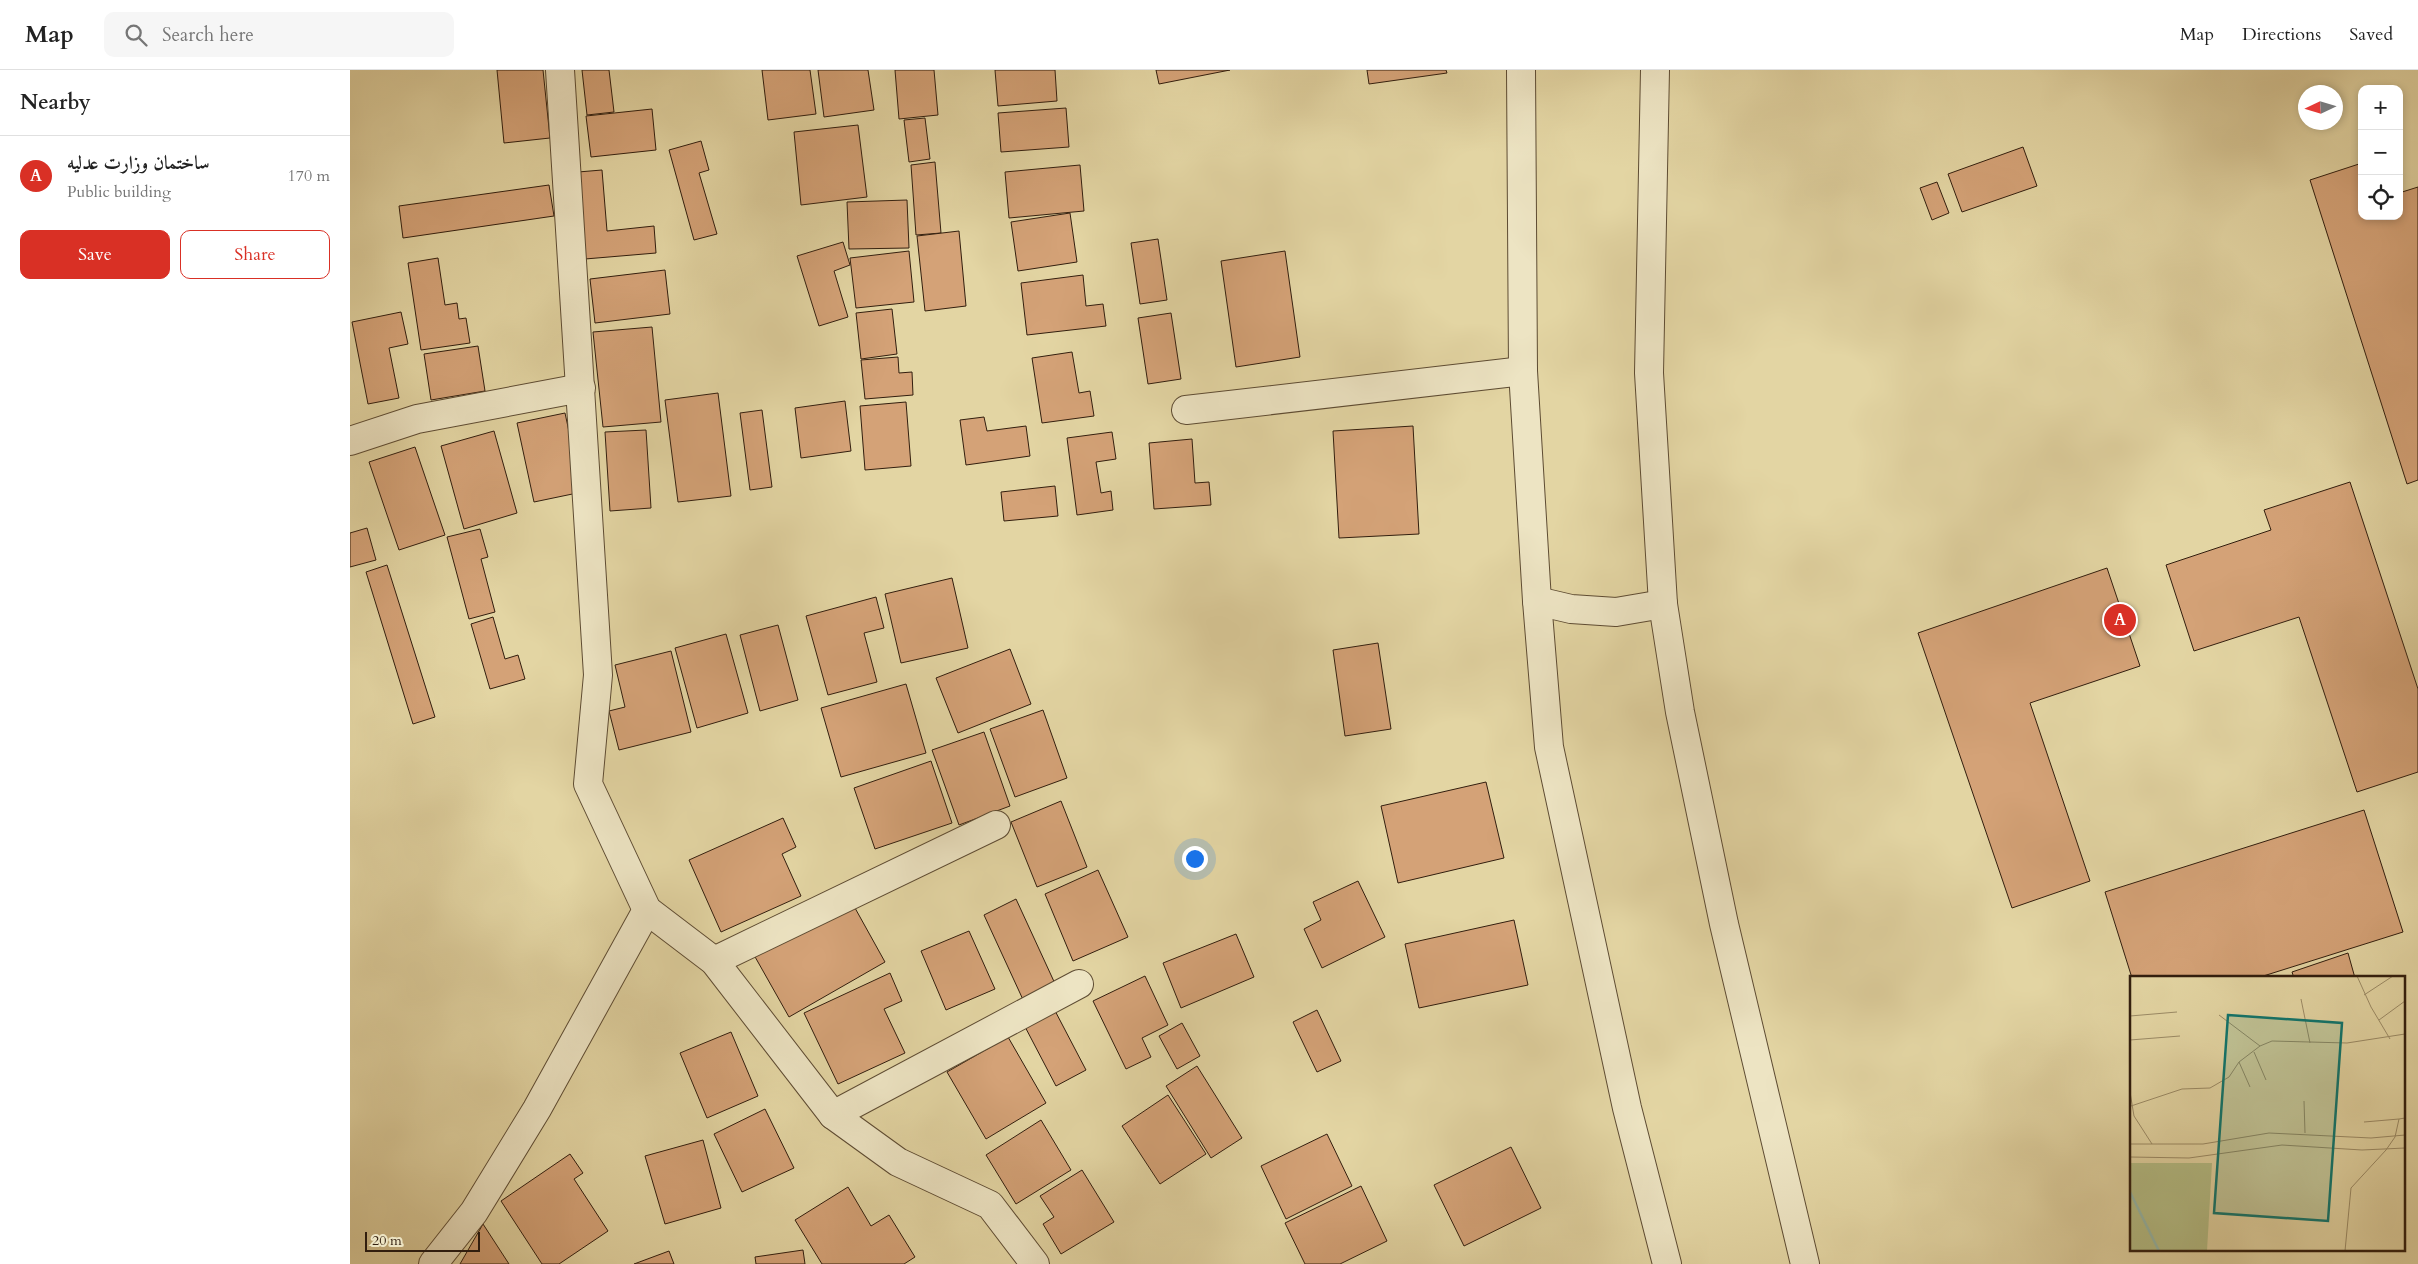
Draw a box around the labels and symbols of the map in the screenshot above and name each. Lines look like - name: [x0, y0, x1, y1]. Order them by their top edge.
- north arrow: [2298, 85, 2343, 130]
- pin: A: [2104, 601, 2136, 639]
- your location: [1182, 846, 1208, 872]
- inset map: [2130, 976, 2406, 1252]
- scale bar: [365, 1229, 480, 1252]

